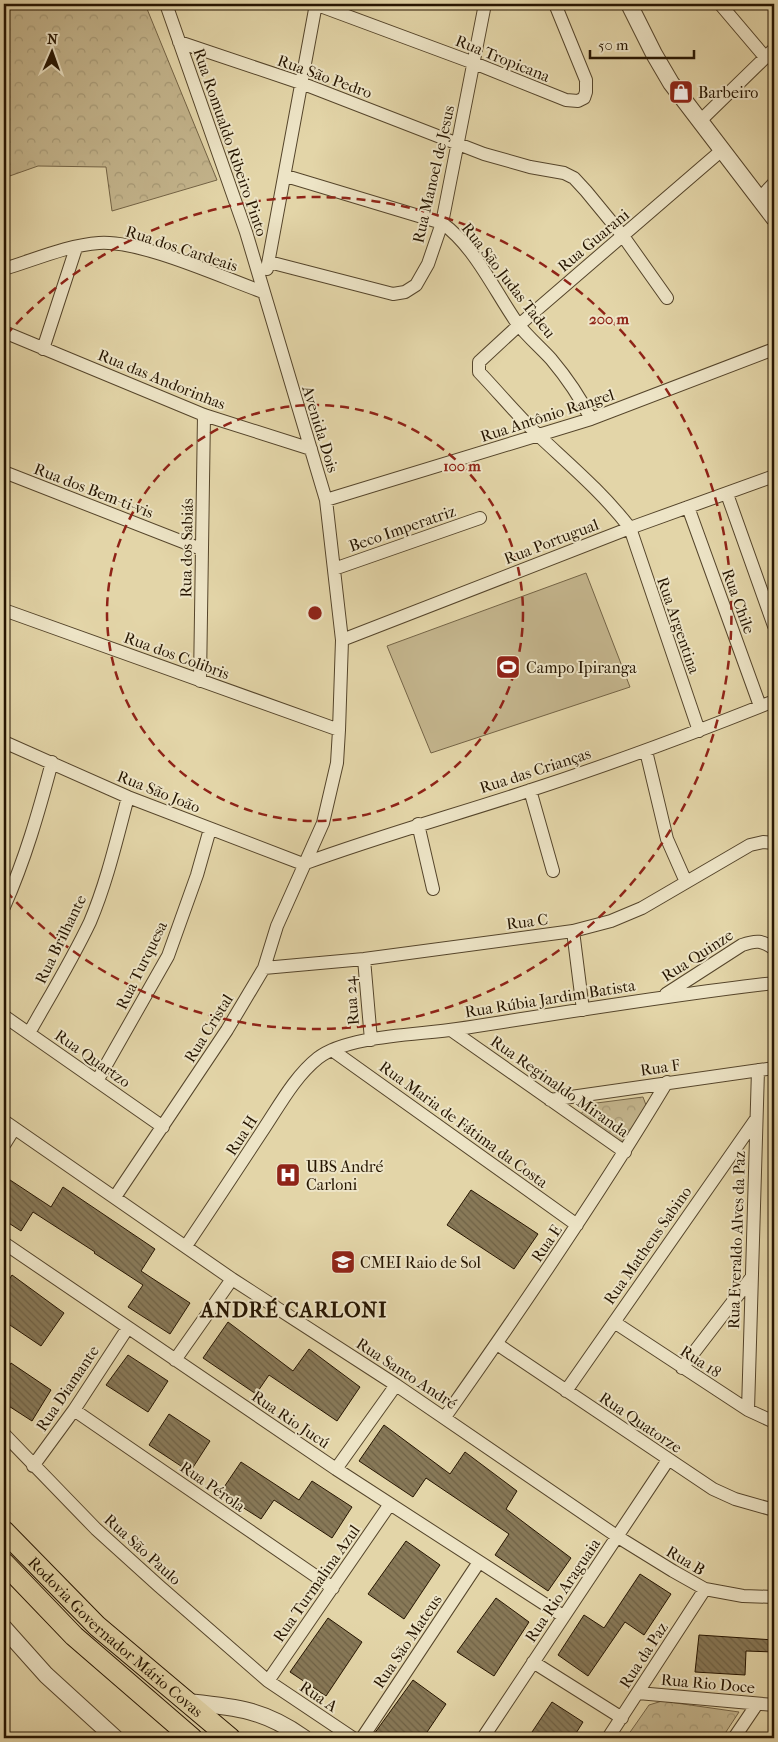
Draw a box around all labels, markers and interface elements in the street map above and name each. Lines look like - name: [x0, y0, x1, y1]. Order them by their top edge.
- north arrow: [28, 28, 78, 78]
- scale bar: [590, 28, 694, 60]
- text: N: [47, 31, 58, 48]
- street label: Rua Tropicana: [453, 31, 553, 86]
- text: 50 m: [598, 36, 629, 54]
- street label: Rua Romualdo Ribeiro Pinto: [189, 46, 272, 239]
- street label: Rua São Pedro: [275, 51, 375, 102]
- shop icon: Barbeiro: [668, 79, 694, 105]
- place label: Barbeiro: [698, 83, 758, 102]
- street label: Rua Manoel de Jesus: [408, 103, 459, 245]
- street label: Rua Guarani: [554, 205, 633, 276]
- street label: Rua São Judas Tadeu: [458, 219, 560, 342]
- street label: Rua dos Cardeais: [123, 221, 240, 276]
- text: 200 m: [589, 310, 629, 328]
- street label: Rua das Andorinhas: [95, 345, 229, 414]
- street label: Avenida Dois: [298, 382, 343, 475]
- street label: Rua Antônio Rangel: [478, 385, 617, 446]
- text: 100 m: [443, 457, 481, 475]
- street label: Rua dos Bem-ti-vis: [31, 459, 156, 522]
- street label: Rua dos Sabiás: [176, 498, 197, 598]
- street label: Beco Imperatriz: [346, 501, 458, 556]
- street label: Rua Portugual: [501, 514, 602, 568]
- street label: Rua Chile: [718, 566, 759, 636]
- street label: Rua Argentina: [653, 574, 704, 677]
- centre of rings: [306, 604, 324, 622]
- street label: Rua dos Colibris: [121, 628, 232, 683]
- sports icon: Campo Ipiranga: [495, 654, 521, 680]
- place label: Campo Ipiranga: [526, 658, 637, 677]
- street label: Rua das Crianças: [477, 744, 593, 797]
- street label: Rua São João: [115, 766, 203, 817]
- street label: Rua Brilhante: [31, 891, 90, 987]
- street label: Rua C: [505, 910, 549, 933]
- street label: Rua Turquesa: [112, 917, 171, 1013]
- street label: Rua Quinze: [658, 925, 737, 986]
- street label: Rua 24: [340, 975, 363, 1026]
- street label: Rua Rúbia Jardim Batista: [463, 976, 637, 1021]
- street label: Rua Cristal: [180, 990, 237, 1066]
- street label: Rua Quartzo: [51, 1025, 134, 1091]
- street label: Rua Reginaldo Miranda: [487, 1032, 633, 1142]
- street label: Rua F: [639, 1055, 682, 1080]
- street label: Rua Maria de Fátima da Costa: [376, 1057, 552, 1192]
- street label: Rua H: [221, 1111, 262, 1159]
- street label: Rua Everaldo Alves da Paz: [724, 1151, 749, 1329]
- place label: UBS André Carloni: [306, 1157, 384, 1194]
- hospital icon: UBS André Carloni: [275, 1162, 301, 1188]
- street label: Rua Matheus Sabino: [599, 1182, 695, 1308]
- street label: Rua E: [527, 1221, 566, 1266]
- school or university icon: CMEI Raio de Sol: [330, 1249, 356, 1275]
- place label: CMEI Raio de Sol: [360, 1253, 482, 1272]
- district label: ANDRÉ CARLONI: [199, 1297, 388, 1322]
- street label: Rua Santo André: [353, 1334, 461, 1413]
- street label: Rua 18: [677, 1341, 725, 1382]
- street label: Rua Diamante: [32, 1342, 103, 1435]
- street label: Rua Rio Jucú: [248, 1386, 333, 1452]
- street label: Rua Quatorze: [596, 1388, 686, 1457]
- street label: Rua Pérola: [177, 1457, 249, 1516]
- street label: Rua São Paulo: [100, 1510, 185, 1589]
- street label: Rua Turmalina Azul: [269, 1521, 364, 1645]
- street label: Rua Rio Araguaia: [521, 1534, 604, 1646]
- street label: Rua B: [663, 1542, 708, 1579]
- street label: Rodovia Governador Mário Covas: [24, 1553, 207, 1721]
- street label: Rua São Mateus: [369, 1591, 446, 1692]
- street label: Rua da Paz: [615, 1619, 672, 1692]
- street label: Rua Rio Doce: [660, 1670, 756, 1697]
- street label: Rua A: [296, 1677, 342, 1716]

